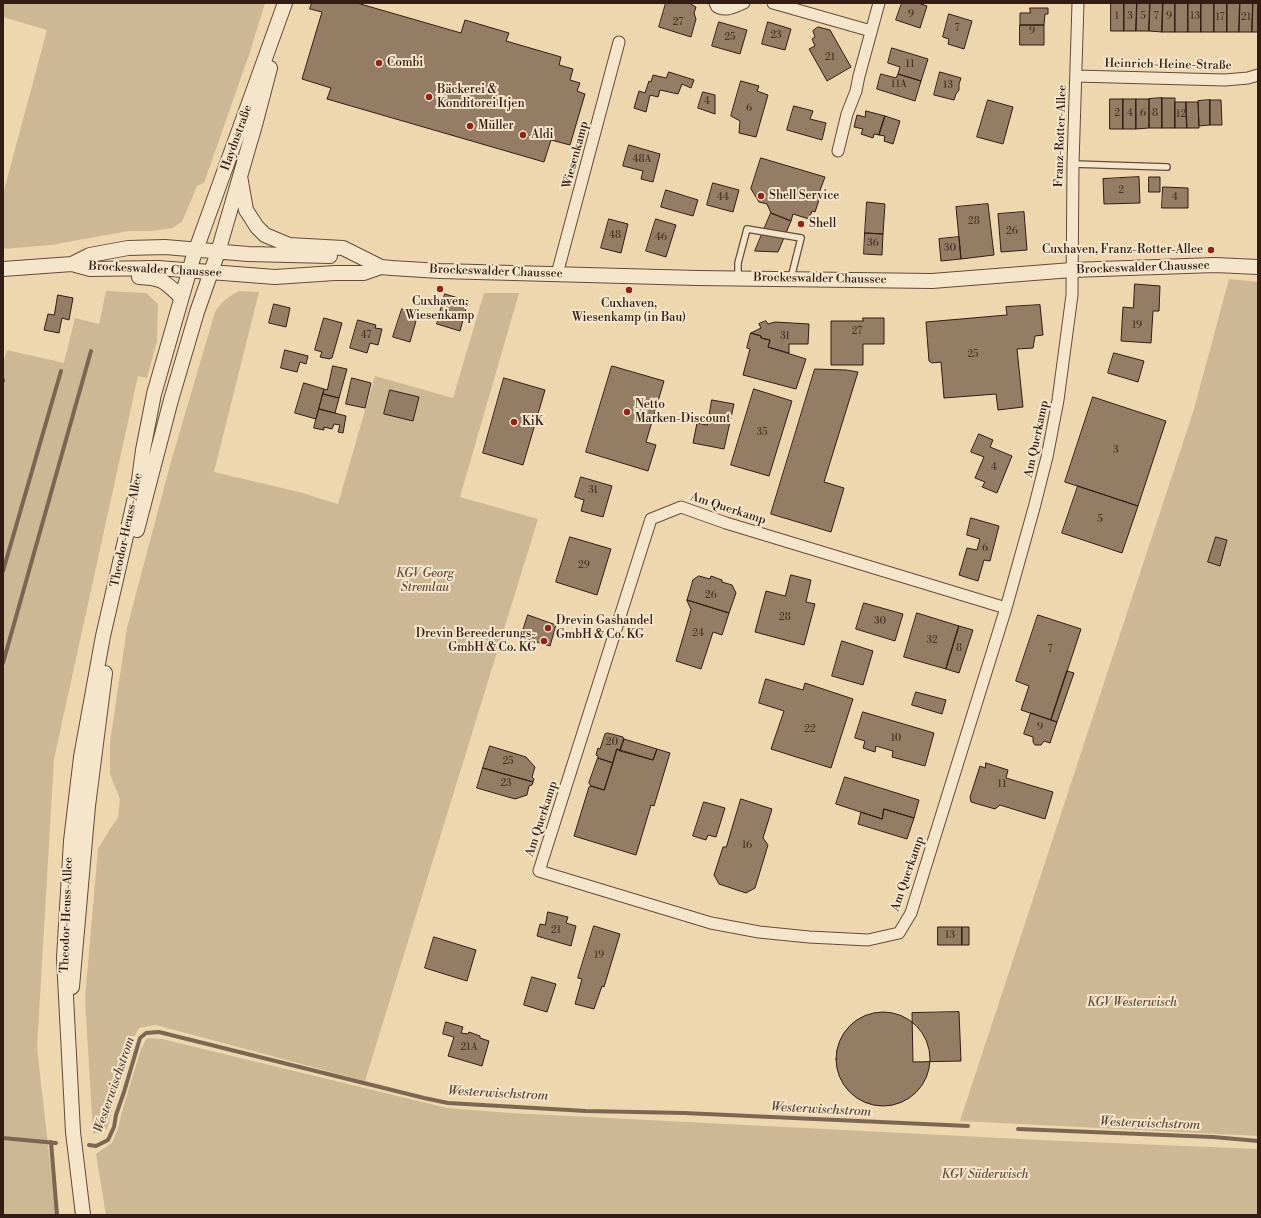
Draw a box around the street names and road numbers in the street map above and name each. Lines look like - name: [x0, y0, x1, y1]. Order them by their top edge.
- street label: Heinrich-Heine-Straße: [1104, 57, 1232, 73]
- street label: Franz-Rotter-Allee: [1052, 85, 1070, 187]
- street label: Haydnstraße: [218, 103, 256, 173]
- street label: Wiesenkamp: [560, 120, 592, 190]
- street label: Brockeswalder Chaussee: [1076, 258, 1210, 278]
- street label: Brockeswalder Chaussee: [88, 259, 222, 281]
- street label: Brockeswalder Chaussee: [429, 262, 563, 282]
- street label: Brockeswalder Chaussee: [753, 271, 887, 287]
- street label: Am Querkamp: [1022, 399, 1052, 479]
- street label: Theodor-Heuss-Allee: [108, 472, 146, 588]
- street label: Am Querkamp: [688, 490, 768, 528]
- street label: Am Querkamp: [523, 779, 561, 859]
- street label: Am Querkamp: [888, 834, 928, 914]
- street label: Theodor-Heuss-Allee: [58, 857, 76, 973]

